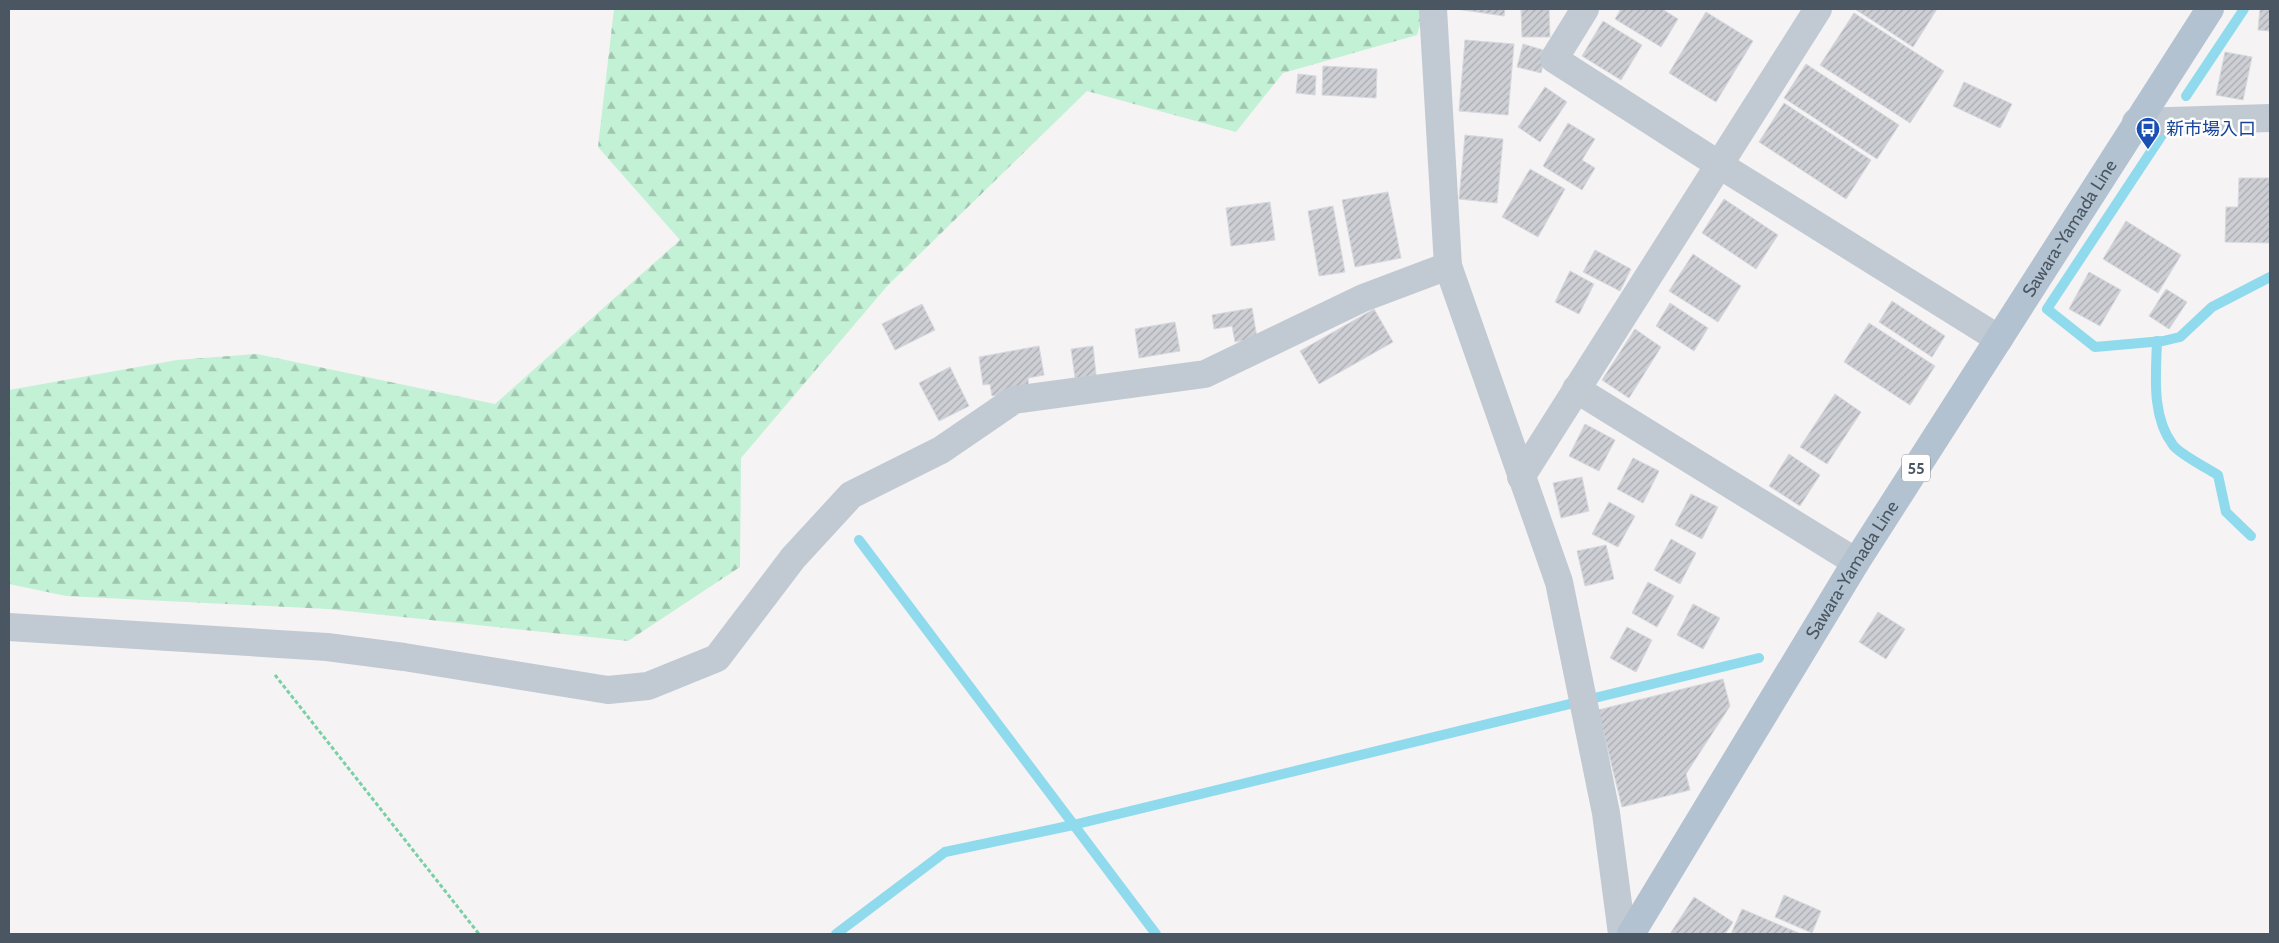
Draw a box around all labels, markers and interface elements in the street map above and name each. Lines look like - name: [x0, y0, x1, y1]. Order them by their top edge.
- bus stop icon: 新市場入口: [2135, 116, 2161, 150]
- place label: 新市場入口: [2166, 118, 2256, 140]
- street label: Sawara-Yamada Line: [2018, 156, 2122, 301]
- road number: 55: [1902, 454, 1930, 482]
- street label: Sawara-Yamada Line: [1801, 497, 1903, 643]

